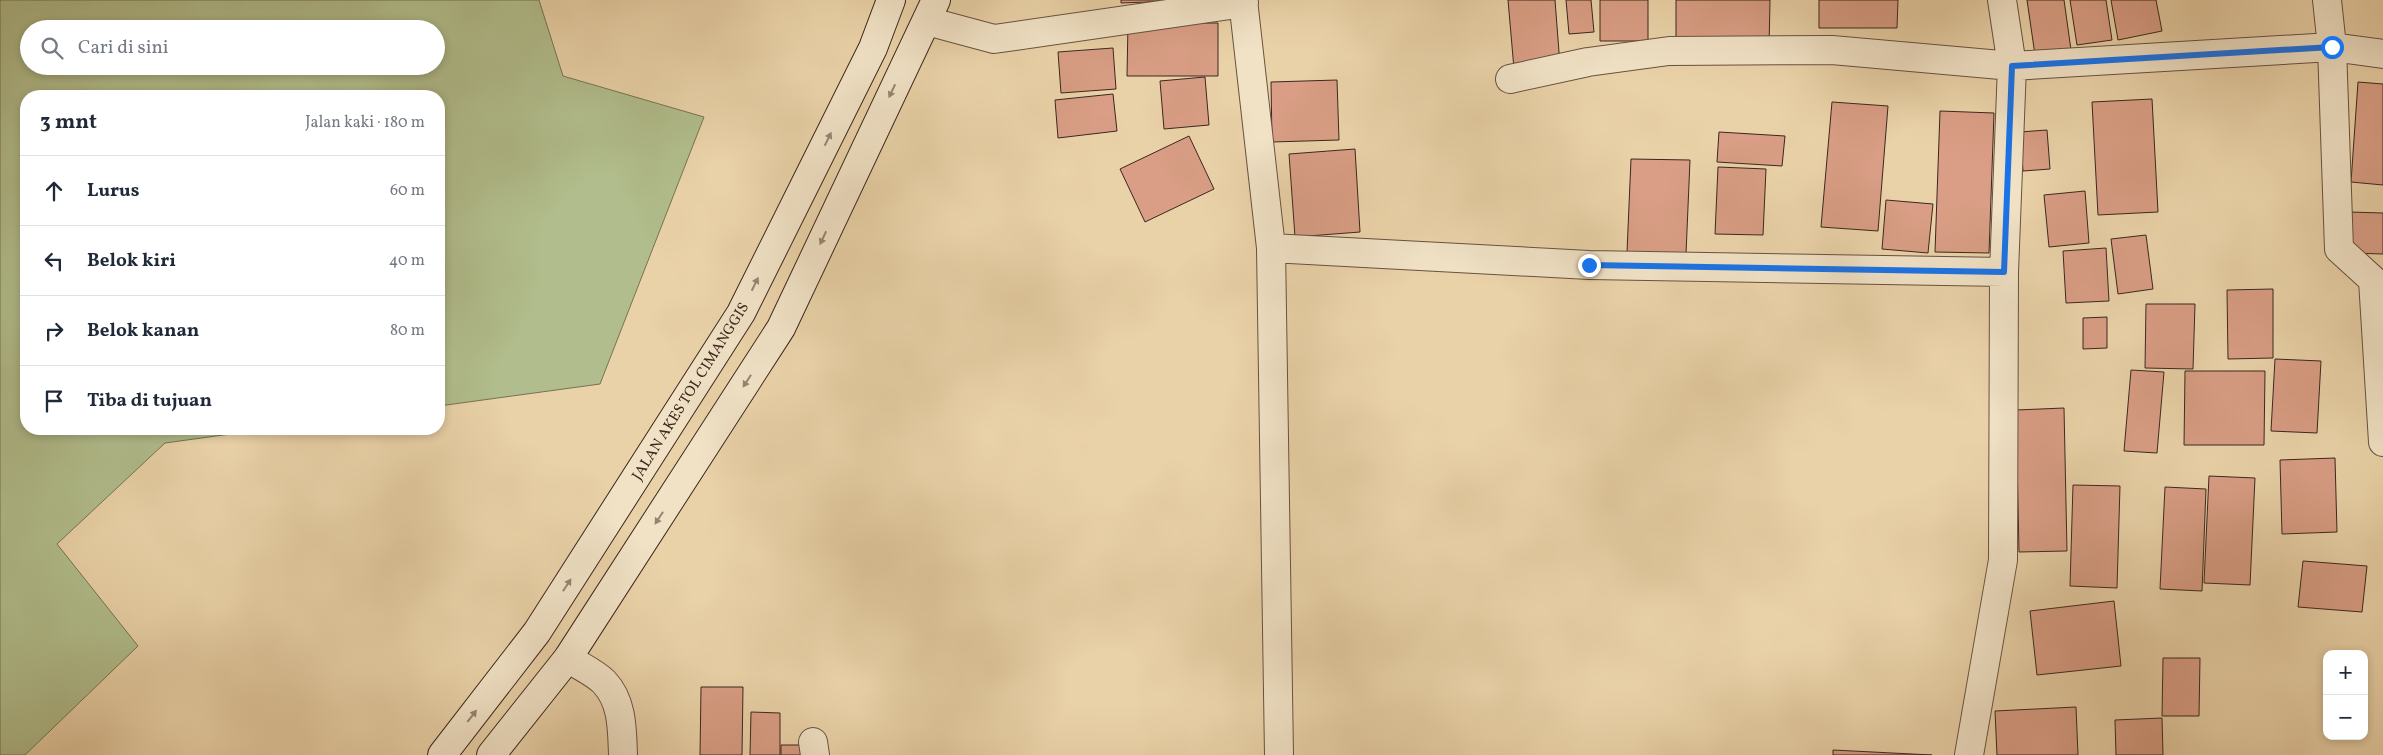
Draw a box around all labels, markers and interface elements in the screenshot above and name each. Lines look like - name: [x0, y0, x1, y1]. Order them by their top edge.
- search box: [20, 20, 445, 75]
- icon: search: [38, 34, 66, 62]
- text: Cari di sini: [78, 35, 169, 61]
- route start: [2321, 36, 2344, 59]
- one-way arrow: [887, 84, 895, 98]
- text: 3 mnt: [40, 108, 97, 137]
- text: Jalan kaki · 180 m: [305, 112, 425, 134]
- one-way arrow: [824, 132, 832, 146]
- icon: ahead: [40, 177, 68, 205]
- text: Lurus: [87, 178, 139, 204]
- text: 60 m: [390, 180, 425, 202]
- one-way arrow: [819, 231, 827, 245]
- icon: left: [40, 247, 68, 275]
- text: Belok kiri: [87, 248, 176, 274]
- text: 40 m: [389, 250, 425, 272]
- route end: [1578, 254, 1601, 277]
- one-way arrow: [751, 277, 759, 291]
- street label: JALAN AKES TOL CIMANGGIS: [628, 299, 755, 485]
- icon: right: [40, 317, 68, 345]
- text: Belok kanan: [87, 318, 199, 344]
- text: 80 m: [390, 320, 425, 342]
- one-way arrow: [742, 375, 751, 388]
- icon: arrive: [40, 387, 68, 415]
- text: Tiba di tujuan: [87, 388, 212, 414]
- one-way arrow: [654, 511, 663, 525]
- one-way arrow: [562, 578, 572, 592]
- map controls: [2323, 650, 2368, 740]
- button: +: [2323, 650, 2368, 695]
- button: −: [2323, 695, 2368, 740]
- one-way arrow: [466, 710, 477, 723]

